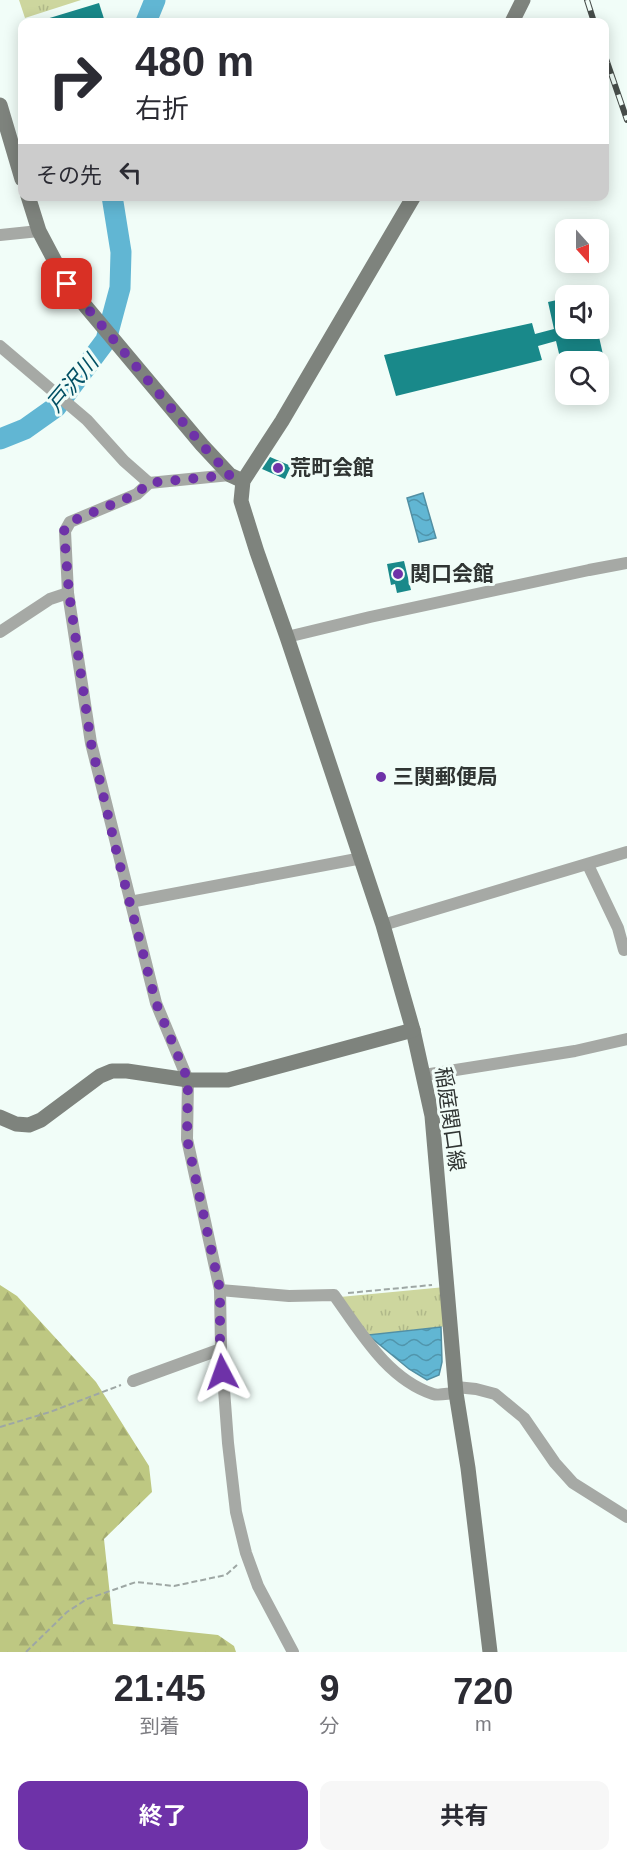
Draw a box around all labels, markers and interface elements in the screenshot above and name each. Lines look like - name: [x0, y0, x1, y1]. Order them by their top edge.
- text: 480 m: [135, 38, 254, 85]
- icon: right: [36, 42, 114, 120]
- text: 右折: [135, 94, 189, 124]
- icon: left: [114, 156, 147, 189]
- text: その先: [36, 163, 102, 188]
- north arrow: [555, 219, 609, 273]
- map controls: [555, 219, 609, 405]
- pin: [41, 258, 92, 309]
- icon: arrive: [50, 267, 83, 300]
- button: sound: [555, 285, 609, 339]
- water label: 戸沢川: [42, 348, 104, 417]
- button: search: [555, 351, 609, 405]
- place label: 荒町会館: [290, 456, 374, 479]
- marker: 荒町会館: [271, 461, 285, 475]
- place label: 関口会館: [410, 562, 494, 585]
- marker: 関口会館: [391, 567, 405, 581]
- place label: 三関郵便局: [393, 765, 498, 788]
- marker: 三関郵便局: [374, 770, 388, 784]
- street label: 稲庭関口線: [432, 1065, 469, 1173]
- position arrow: [190, 1340, 254, 1404]
- text: 21:45: [114, 1668, 206, 1709]
- text: 9: [319, 1668, 340, 1709]
- text: 720: [453, 1671, 513, 1712]
- text: m: [475, 1713, 492, 1735]
- text: 到着: [140, 1715, 180, 1737]
- text: 分: [320, 1715, 340, 1737]
- button: 終了: [18, 1781, 308, 1850]
- button: 共有: [320, 1781, 609, 1850]

